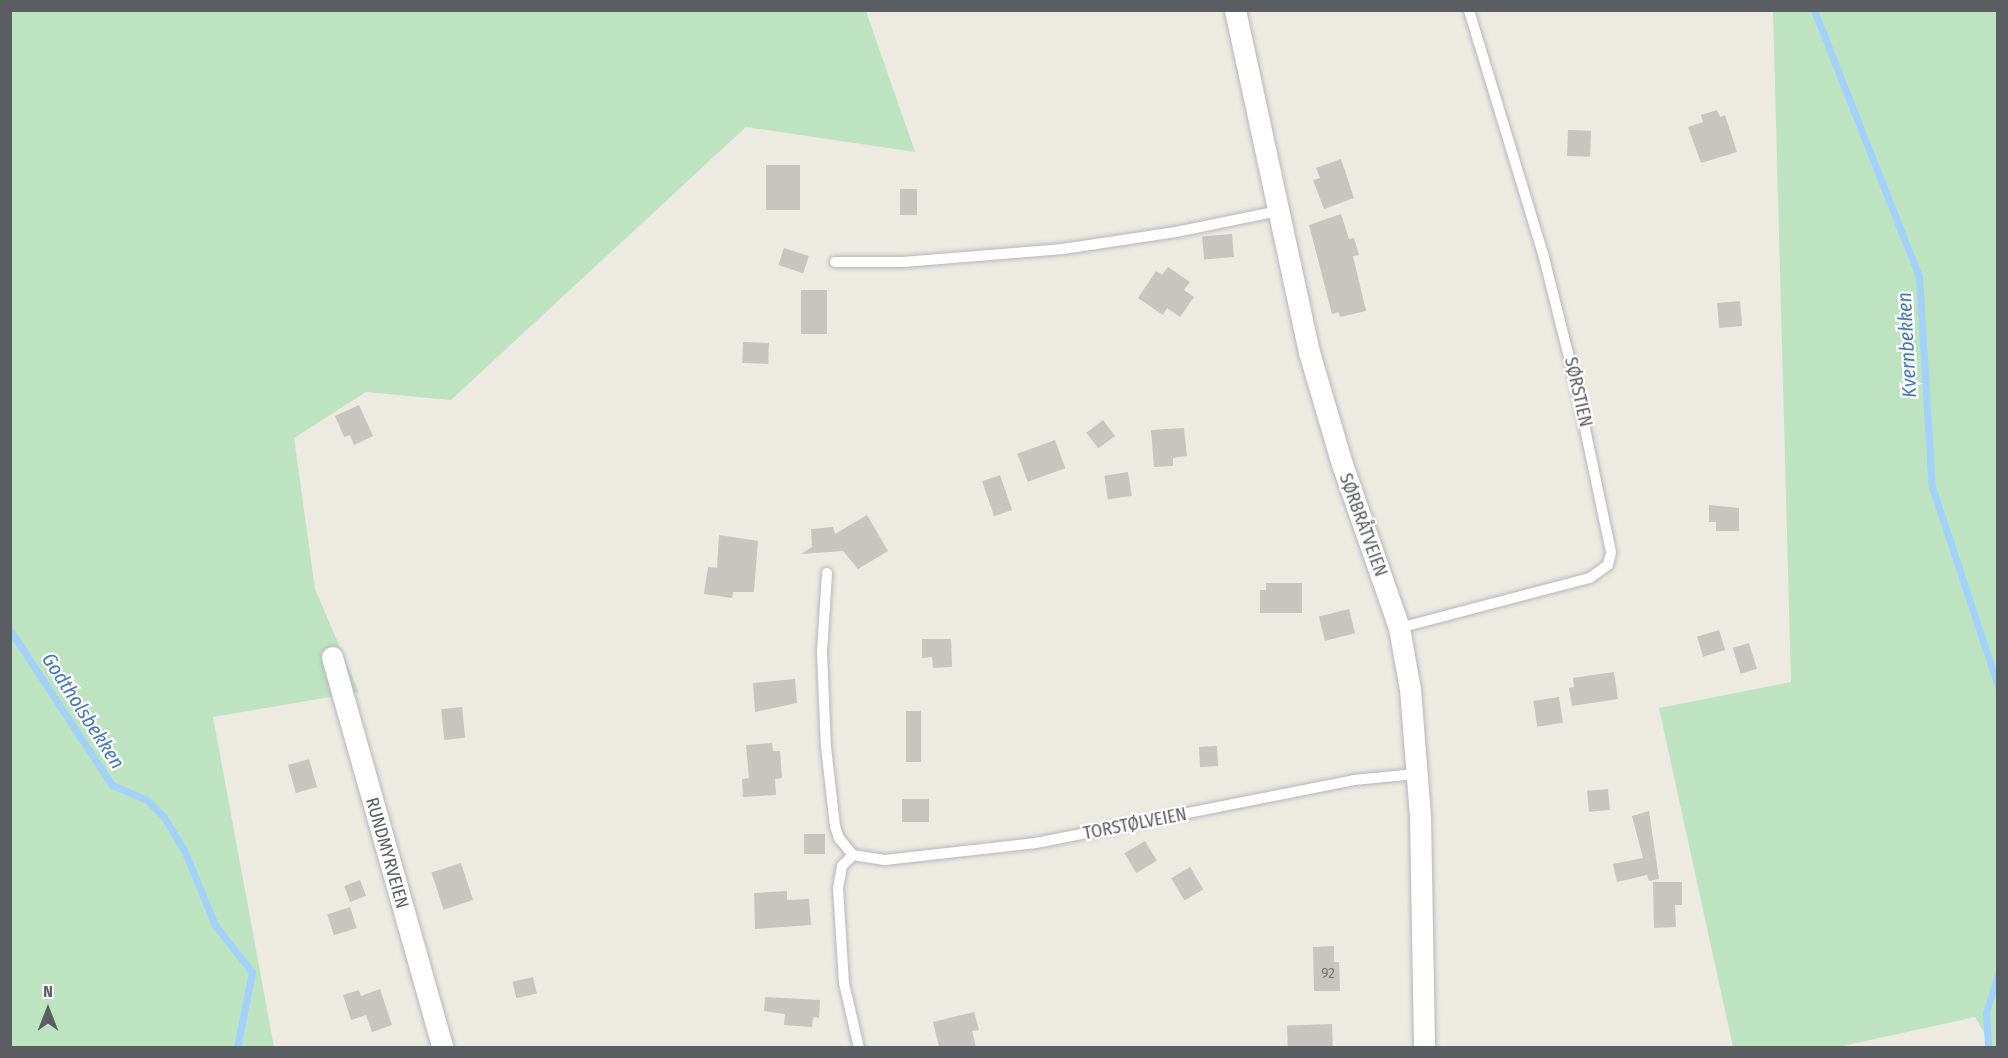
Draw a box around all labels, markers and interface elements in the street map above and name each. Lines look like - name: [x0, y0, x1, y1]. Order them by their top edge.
- water label: Kvernbekken: [1892, 292, 1922, 398]
- street label: SØRSTIEN: [1560, 355, 1596, 429]
- street label: SØRBRÅTVEIEN: [1334, 470, 1392, 580]
- water label: Godtholsbekken: [37, 649, 129, 773]
- street label: RUNDMYRVEIEN: [361, 795, 413, 911]
- street label: TORSTØLVEIEN: [1082, 803, 1188, 845]
- house number: 92: [1321, 965, 1335, 983]
- north arrow: [18, 980, 78, 1040]
- text: N: [43, 982, 53, 1001]

